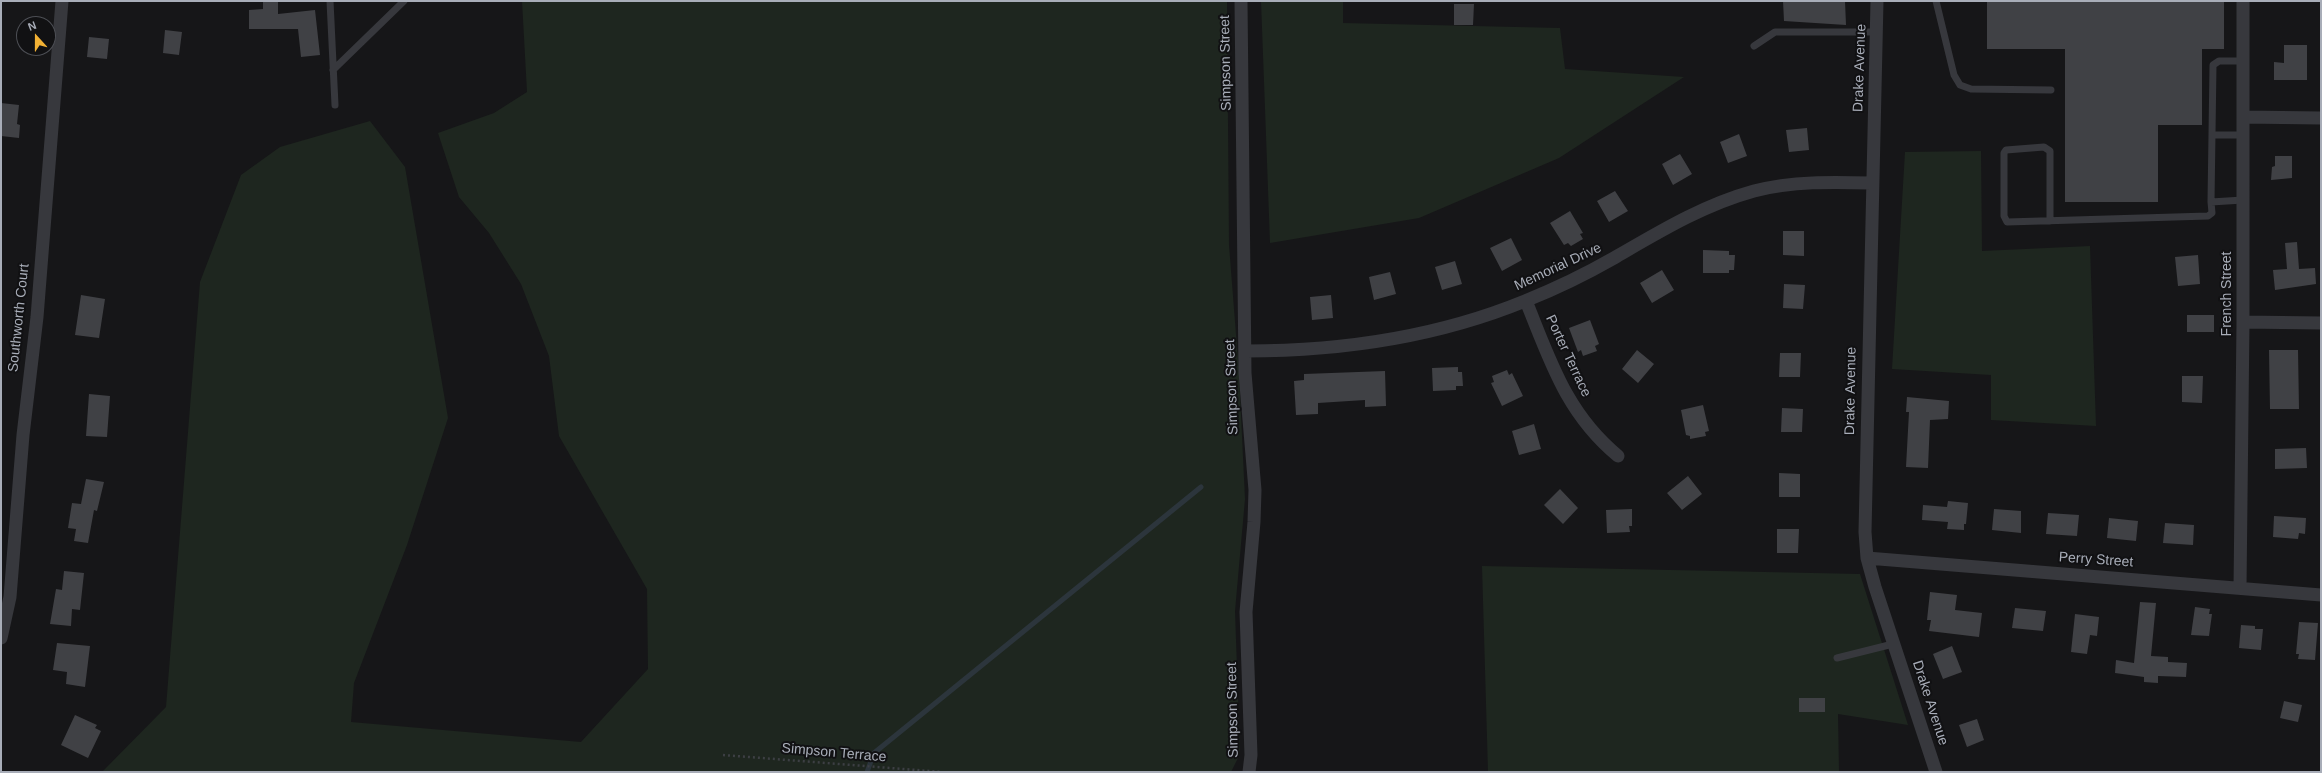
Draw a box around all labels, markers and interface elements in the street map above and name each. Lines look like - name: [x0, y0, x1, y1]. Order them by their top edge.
- street label: Simpson Street: [1217, 15, 1235, 111]
- north arrow: [16, 16, 56, 56]
- text: N: [26, 19, 38, 33]
- street label: Drake Avenue: [1850, 24, 1870, 112]
- street label: Memorial Drive: [1512, 239, 1604, 295]
- street label: French Street: [2219, 252, 2235, 336]
- street label: Southworth Court: [5, 263, 33, 373]
- street label: Porter Terrace: [1542, 312, 1594, 400]
- street label: Simpson Street: [1222, 339, 1242, 435]
- street label: Drake Avenue: [1842, 347, 1860, 435]
- street label: Perry Street: [2058, 549, 2134, 571]
- street label: Drake Avenue: [1908, 658, 1952, 748]
- street label: Simpson Street: [1224, 662, 1242, 758]
- street label: Simpson Terrace: [781, 740, 887, 766]

